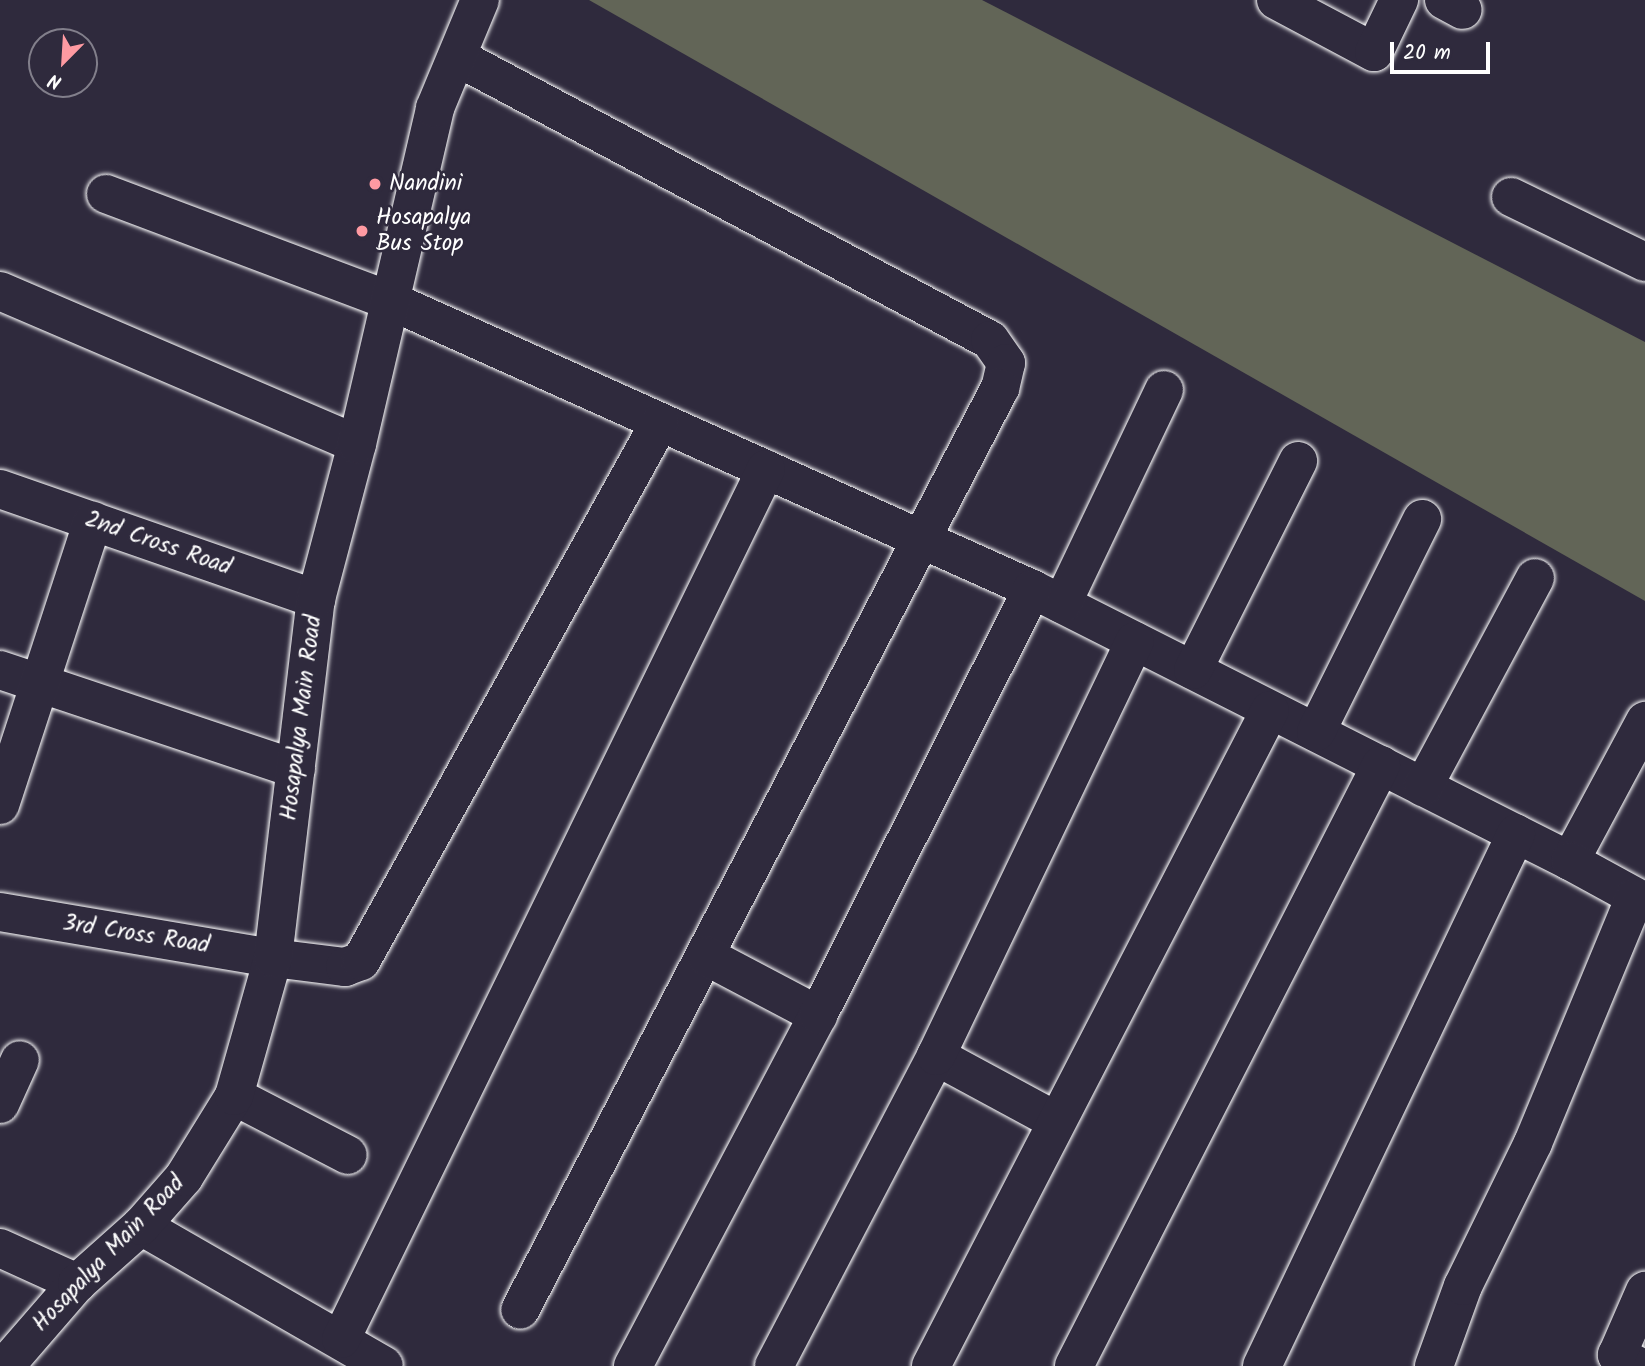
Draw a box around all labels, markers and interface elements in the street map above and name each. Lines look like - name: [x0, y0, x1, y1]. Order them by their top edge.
- north arrow: [28, 28, 98, 98]
- scale bar: [1393, 28, 1493, 72]
- text: 20 m: [1403, 37, 1451, 70]
- text: N: [44, 64, 67, 97]
- place label: Nandini: [389, 170, 462, 198]
- marker: Nandini: [367, 176, 383, 192]
- place label: Hosapalya Bus Stop: [376, 204, 471, 258]
- marker: Hosapalya Bus Stop: [354, 223, 370, 239]
- street label: 2nd Cross Road: [81, 506, 235, 582]
- street label: Hosapalya Main Road: [276, 614, 328, 822]
- street label: 3rd Cross Road: [61, 910, 211, 960]
- street label: Hosapalya Main Road: [27, 1170, 191, 1338]

